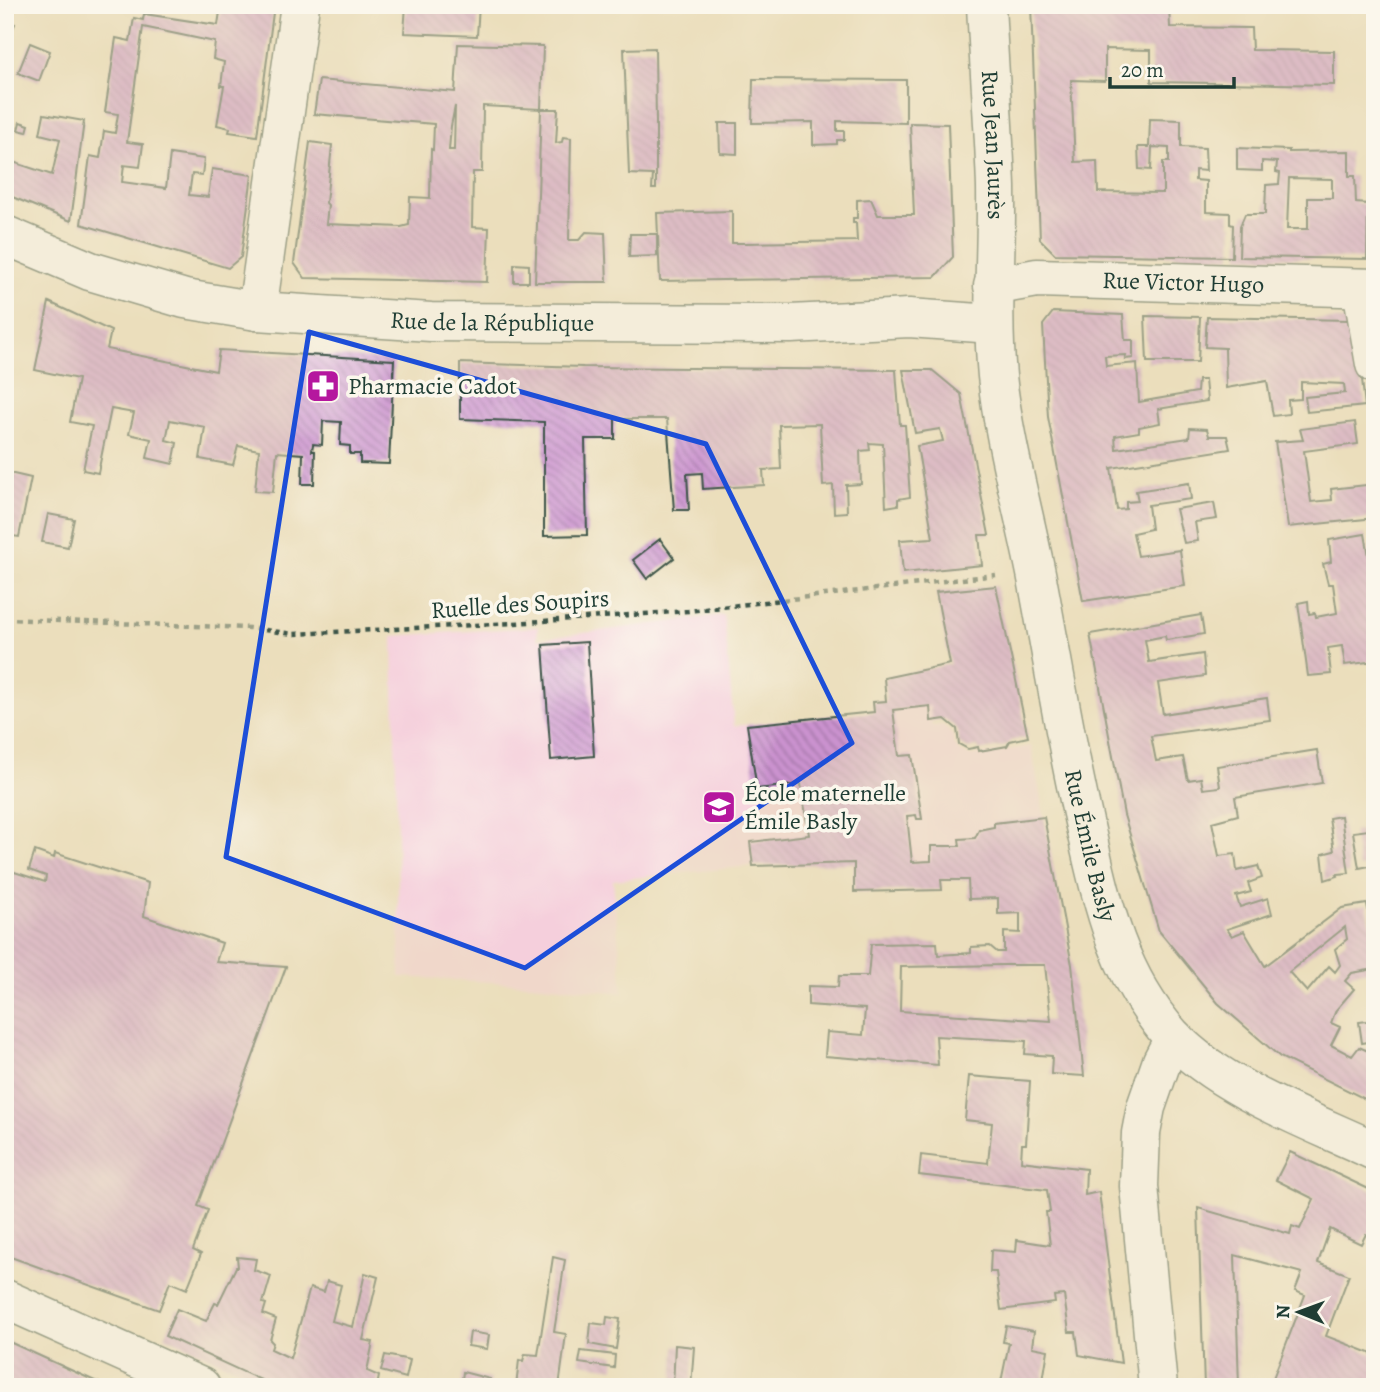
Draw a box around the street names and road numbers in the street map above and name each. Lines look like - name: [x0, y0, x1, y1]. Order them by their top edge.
- street label: Rue Jean Jaurès: [974, 69, 1012, 220]
- street label: Rue Victor Hugo: [1102, 264, 1265, 301]
- street label: Rue de la République: [389, 303, 594, 339]
- street label: Ruelle des Soupirs: [430, 582, 610, 626]
- street label: Rue Émile Basly: [1057, 766, 1124, 926]

